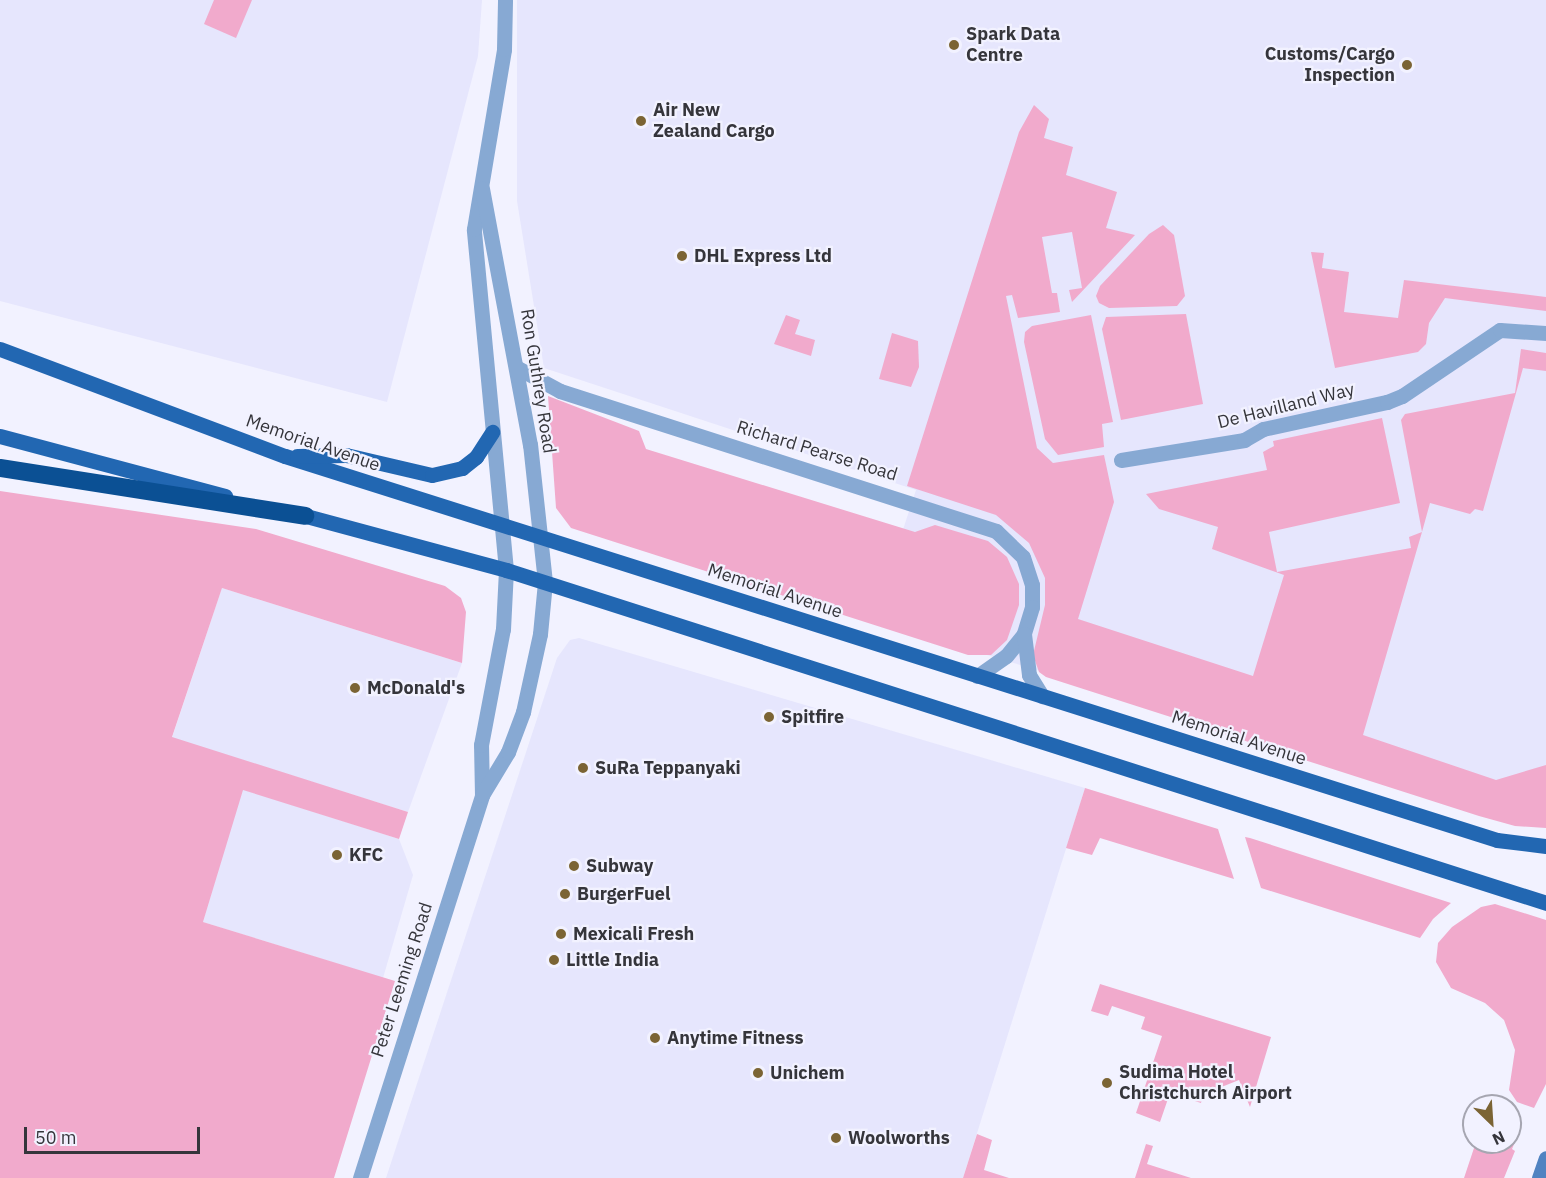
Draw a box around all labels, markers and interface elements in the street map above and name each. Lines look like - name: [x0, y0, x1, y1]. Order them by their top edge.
- place label: Spark Data Centre: [966, 24, 1060, 66]
- marker: Spark Data Centre: [947, 38, 961, 52]
- place label: Customs/Cargo Inspection: [1265, 44, 1395, 86]
- marker: Customs/Cargo Inspection: [1400, 58, 1414, 72]
- place label: Air New Zealand Cargo: [653, 100, 775, 142]
- marker: Air New Zealand Cargo: [634, 114, 648, 128]
- place label: DHL Express Ltd: [694, 245, 832, 267]
- marker: DHL Express Ltd: [675, 249, 689, 263]
- street label: Ron Guthrey Road: [516, 307, 560, 455]
- street label: De Havilland Way: [1215, 379, 1357, 433]
- street label: Memorial Avenue: [243, 410, 383, 476]
- street label: Richard Pearse Road: [734, 416, 900, 486]
- street label: Memorial Avenue: [705, 559, 845, 623]
- place label: McDonald's: [367, 677, 465, 699]
- marker: McDonald's: [348, 681, 362, 695]
- place label: Spitfire: [781, 706, 844, 728]
- street label: Memorial Avenue: [1169, 706, 1309, 770]
- marker: Spitfire: [762, 710, 776, 724]
- place label: SuRa Teppanyaki: [595, 757, 741, 779]
- marker: SuRa Teppanyaki: [576, 761, 590, 775]
- place label: KFC: [349, 844, 383, 866]
- marker: KFC: [330, 848, 344, 862]
- place label: Subway: [586, 855, 653, 877]
- marker: Subway: [567, 859, 581, 873]
- place label: BurgerFuel: [577, 883, 670, 905]
- marker: BurgerFuel: [558, 887, 572, 901]
- street label: Peter Leeming Road: [367, 900, 437, 1060]
- place label: Mexicali Fresh: [573, 923, 694, 945]
- marker: Mexicali Fresh: [554, 927, 568, 941]
- place label: Little India: [566, 949, 659, 971]
- marker: Little India: [547, 953, 561, 967]
- place label: Anytime Fitness: [667, 1027, 803, 1049]
- marker: Anytime Fitness: [648, 1031, 662, 1045]
- place label: Unichem: [770, 1062, 845, 1084]
- place label: Sudima Hotel Christchurch Airport: [1119, 1062, 1292, 1104]
- marker: Unichem: [751, 1066, 765, 1080]
- marker: Sudima Hotel Christchurch Airport: [1100, 1076, 1114, 1090]
- north arrow: [1462, 1094, 1522, 1154]
- scale bar: [27, 1115, 202, 1153]
- text: 50 m: [35, 1126, 77, 1149]
- place label: Woolworths: [848, 1127, 950, 1149]
- text: N: [1489, 1127, 1508, 1150]
- marker: Woolworths: [829, 1131, 843, 1145]

